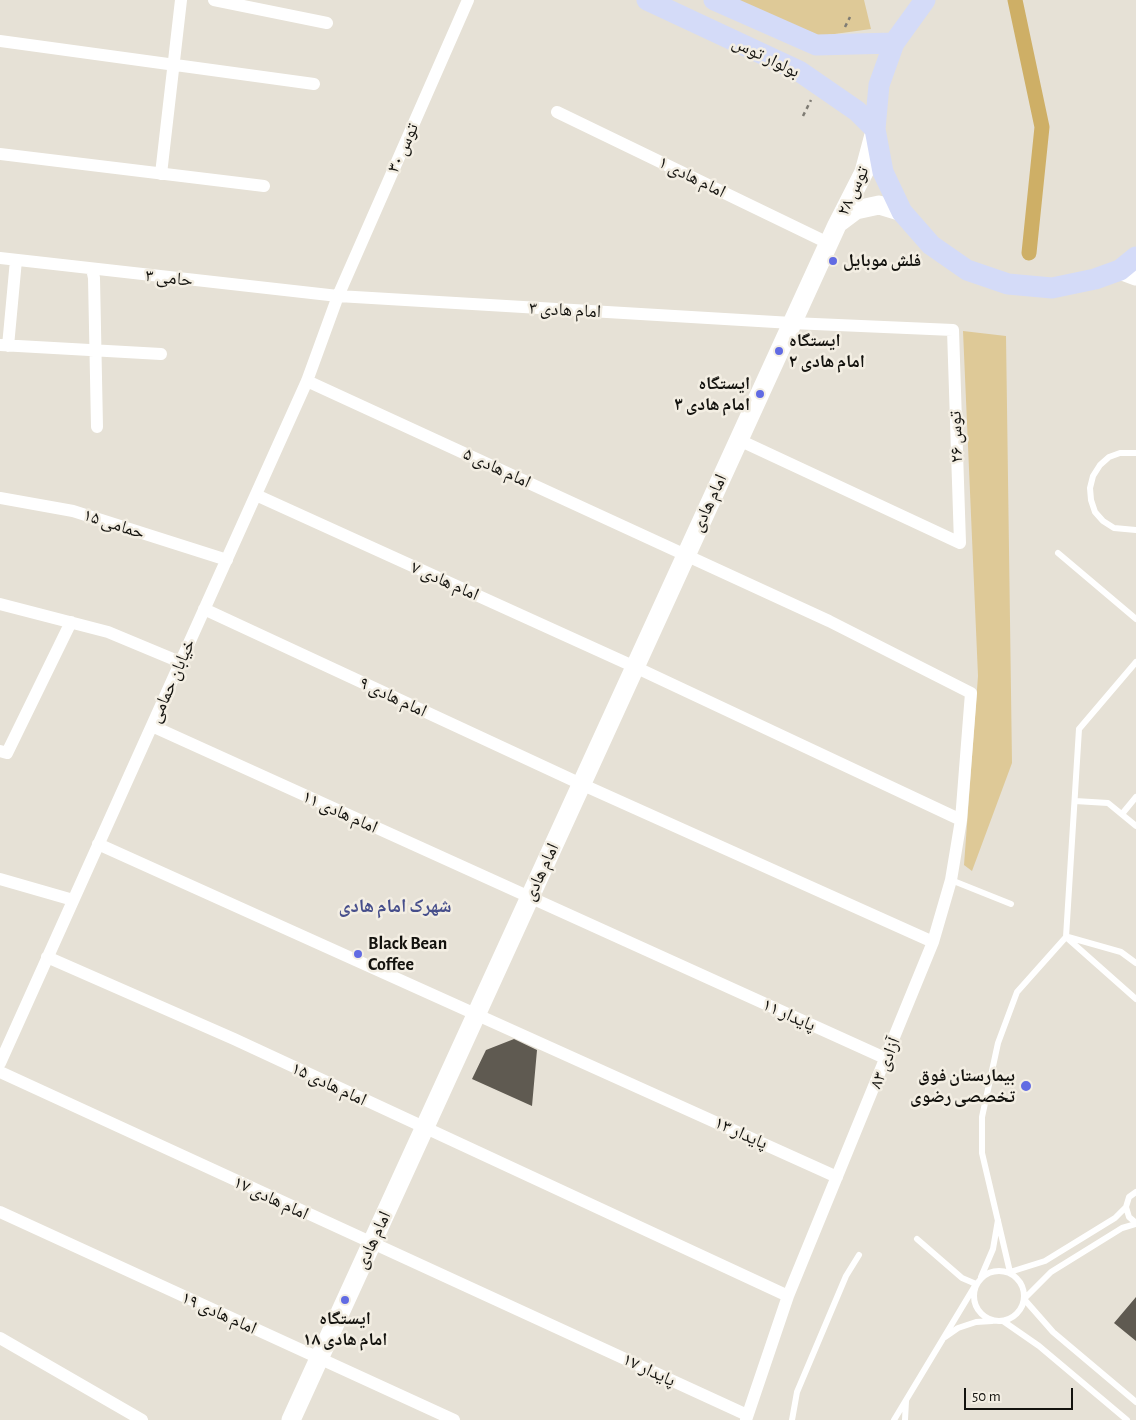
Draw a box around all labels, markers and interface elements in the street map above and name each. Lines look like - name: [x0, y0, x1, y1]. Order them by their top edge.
- street label: بولوار توس: [729, 31, 803, 83]
- street label: توس ۳۰: [383, 120, 423, 176]
- street label: امام هادی ۱: [655, 151, 729, 203]
- street label: توس ۲۸: [832, 163, 874, 219]
- place label: فلش موبایل: [843, 250, 921, 272]
- marker: فلش موبایل: [827, 255, 839, 267]
- street label: حامی ۳: [144, 265, 194, 291]
- street label: امام هادی ۳: [528, 297, 602, 323]
- place label: ایستگاه امام هادی ۲: [789, 330, 865, 372]
- marker: ایستگاه امام هادی ۲: [773, 345, 785, 357]
- place label: ایستگاه امام هادی ۳: [674, 373, 750, 416]
- marker: ایستگاه امام هادی ۳: [754, 388, 766, 400]
- street label: توس ۲۶: [944, 411, 968, 463]
- street label: امام هادی ۵: [460, 443, 534, 493]
- street label: امام هادی: [686, 471, 732, 535]
- street label: حمامی ۱۵: [81, 504, 147, 544]
- street label: امام هادی ۷: [408, 556, 482, 606]
- street label: خیابان حمامی: [144, 636, 200, 726]
- street label: امام هادی ۹: [356, 672, 430, 722]
- street label: امام هادی ۱۱: [299, 786, 381, 838]
- street label: امام هادی: [518, 840, 564, 904]
- district label: شهرک امام هادی: [338, 895, 452, 917]
- place label: Black Bean Coffee: [368, 933, 447, 976]
- marker: Black Bean Coffee: [352, 948, 364, 960]
- street label: پایدار ۱۱: [759, 994, 819, 1036]
- street label: آزادی ۸۳: [865, 1034, 905, 1092]
- street label: امام هادی ۱۵: [288, 1057, 370, 1111]
- place label: بیمارستان فوق تخصصی رضوی: [910, 1065, 1015, 1108]
- marker: بیمارستان فوق تخصصی رضوی: [1019, 1079, 1033, 1093]
- street label: پایدار ۱۳: [711, 1112, 771, 1154]
- street label: امام هادی ۱۷: [230, 1171, 312, 1225]
- street label: امام هادی: [350, 1208, 396, 1272]
- street label: امام هادی ۱۹: [178, 1287, 260, 1339]
- marker: ایستگاه امام هادی ۱۸: [339, 1294, 351, 1306]
- place label: ایستگاه امام هادی ۱۸: [303, 1308, 387, 1350]
- street label: پایدار ۱۷: [619, 1348, 679, 1392]
- scale bar: [966, 1378, 1075, 1410]
- text: 50 m: [972, 1389, 1001, 1404]

